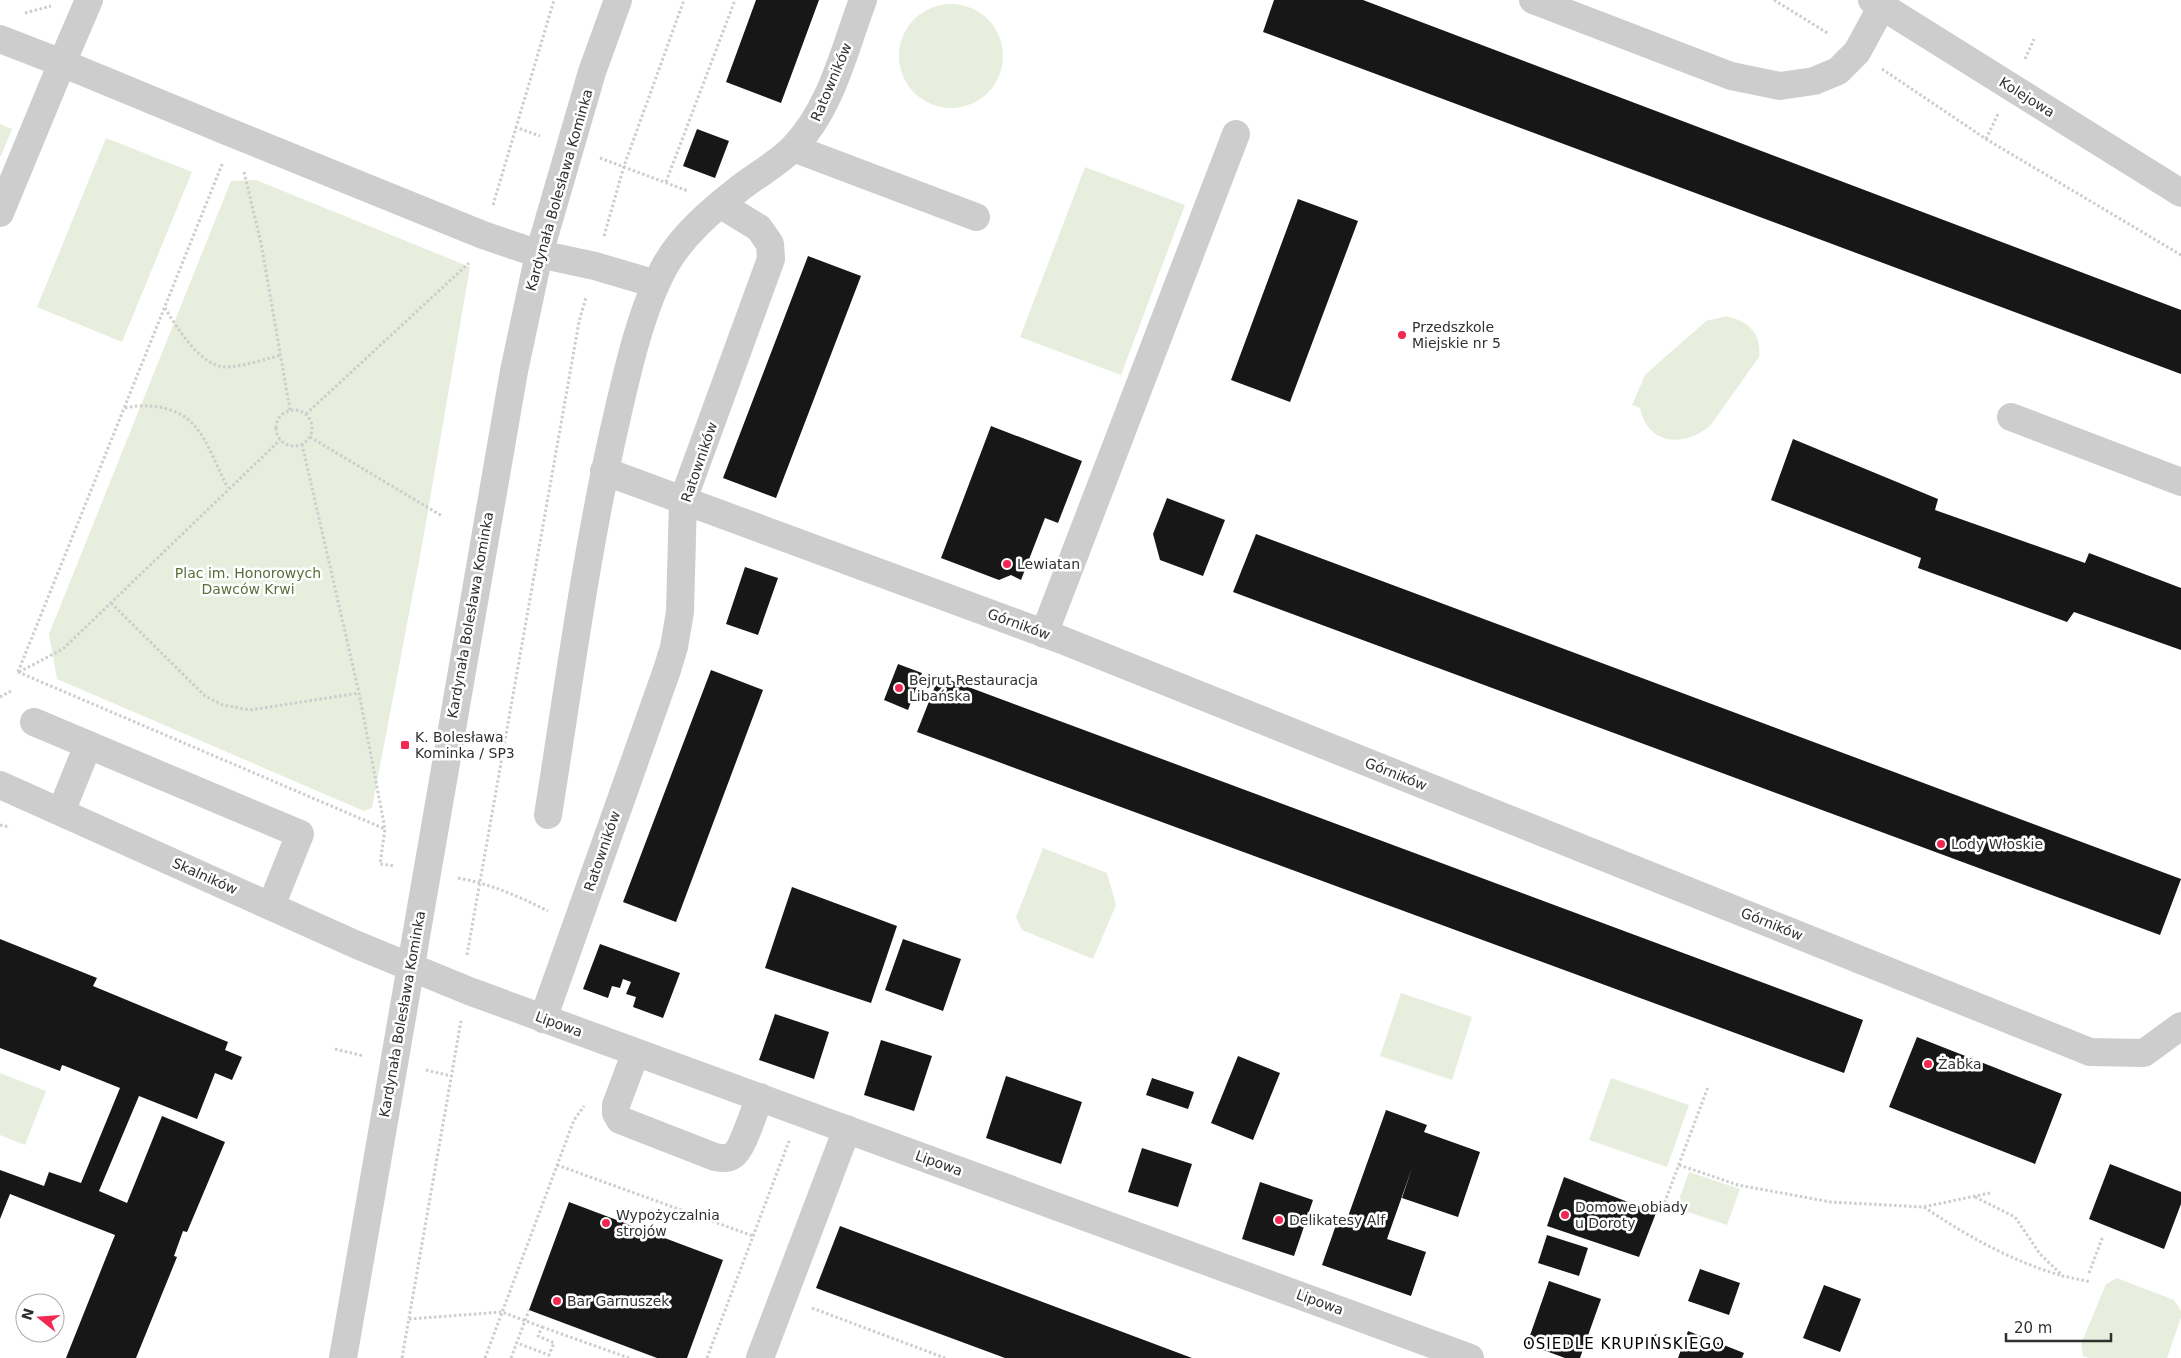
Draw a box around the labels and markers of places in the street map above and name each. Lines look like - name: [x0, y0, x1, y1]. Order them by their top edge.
- place label: Przedszkole Miejskie nr 5: [1412, 319, 1501, 351]
- marker: Przedszkole Miejskie nr 5: [1396, 329, 1408, 341]
- place label: Lewiatan: [1017, 556, 1080, 572]
- marker: Lewiatan: [1001, 558, 1013, 570]
- place label: Bejrut Restauracja Libańska: [909, 672, 1038, 704]
- marker: Bejrut Restauracja Libańska: [893, 682, 905, 694]
- place label: K. Bolesława Kominka / SP3: [415, 729, 515, 761]
- marker: K. Bolesława Kominka / SP3: [399, 739, 411, 751]
- place label: Lody Włoskie: [1951, 836, 2043, 852]
- marker: Lody Włoskie: [1935, 838, 1947, 850]
- place label: Żabka: [1938, 1055, 1982, 1072]
- marker: Żabka: [1922, 1058, 1934, 1070]
- place label: Domowe obiady u Doroty: [1575, 1199, 1688, 1231]
- place label: Wypożyczalnia strojów: [616, 1207, 720, 1239]
- marker: Domowe obiady u Doroty: [1559, 1209, 1571, 1221]
- place label: Delikatesy Alf: [1289, 1212, 1386, 1228]
- marker: Delikatesy Alf: [1273, 1214, 1285, 1226]
- marker: Wypożyczalnia strojów: [600, 1217, 612, 1229]
- place label: Bar Garnuszek: [567, 1293, 670, 1309]
- marker: Bar Garnuszek: [551, 1295, 563, 1307]

